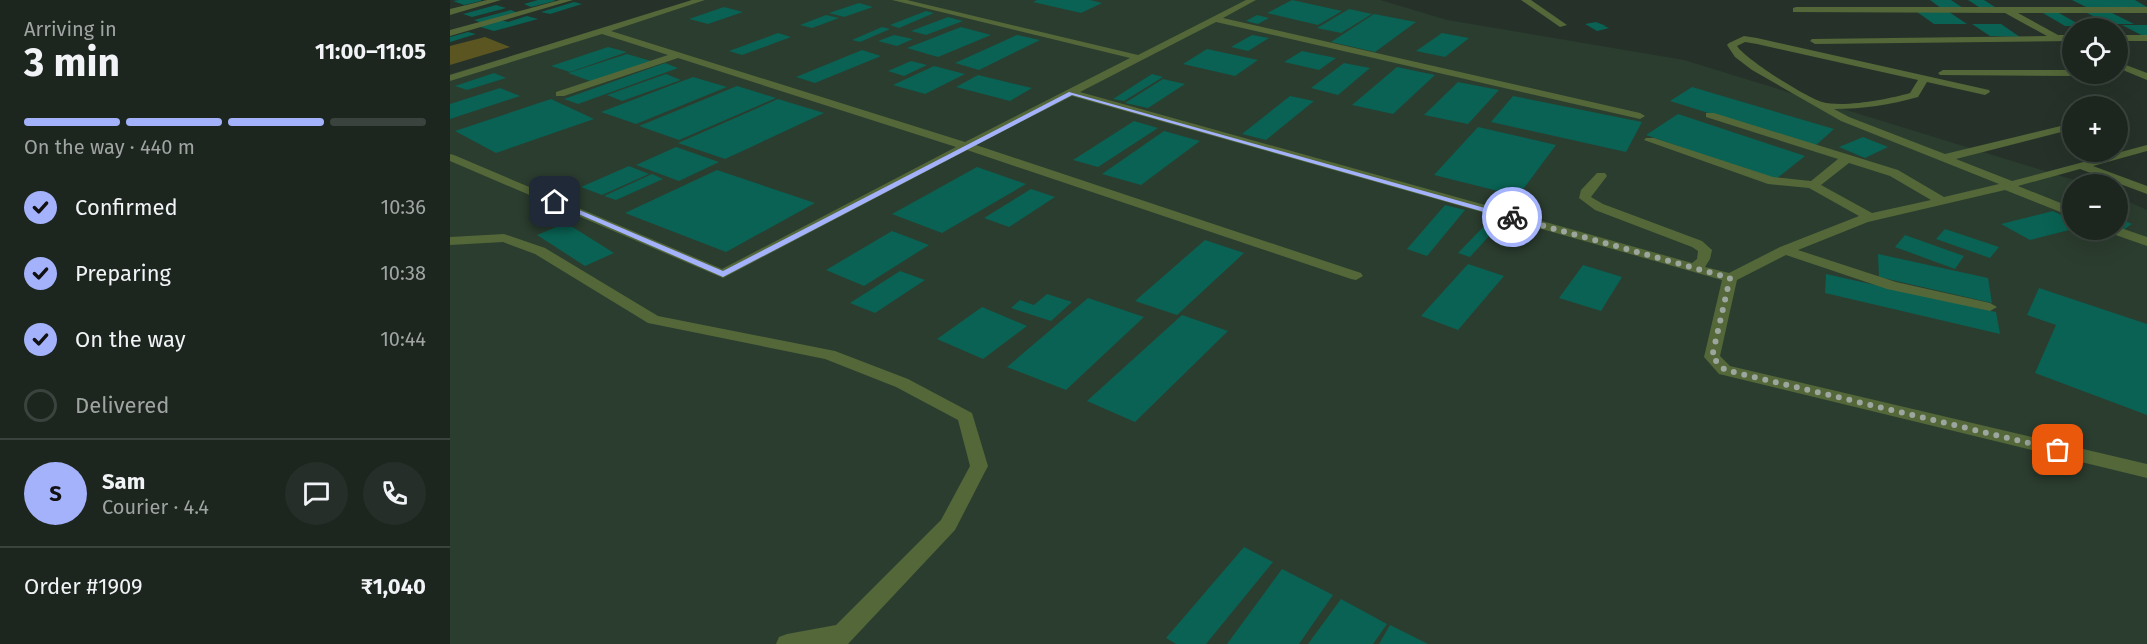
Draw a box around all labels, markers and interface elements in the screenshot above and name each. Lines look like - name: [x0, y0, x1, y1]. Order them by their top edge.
- text: Arriving in: [24, 17, 117, 41]
- map controls: [2062, 18, 2128, 240]
- button: locate: [2062, 18, 2128, 84]
- text: 11:00–11:05: [315, 38, 426, 65]
- text: 3 min: [24, 40, 120, 86]
- button: +: [2062, 96, 2128, 162]
- text: On the way · 440 m: [24, 135, 195, 159]
- button: −: [2062, 174, 2128, 240]
- pin: [529, 176, 580, 227]
- icon: home: [538, 185, 571, 218]
- courier: [1482, 187, 1542, 247]
- icon: check: [24, 191, 57, 224]
- text: Confirmed: [75, 194, 178, 221]
- text: 10:36: [381, 195, 426, 219]
- icon: bike: [1496, 201, 1529, 234]
- icon: check: [24, 257, 57, 290]
- text: Preparing: [75, 260, 171, 287]
- text: 10:38: [380, 261, 426, 285]
- icon: check: [24, 323, 57, 356]
- text: On the way: [75, 326, 186, 353]
- text: 10:44: [380, 327, 426, 351]
- text: Delivered: [75, 392, 170, 419]
- pin: [2032, 424, 2083, 475]
- icon: bag: [2041, 433, 2074, 466]
- button: chat: [285, 462, 348, 525]
- button: phone: [363, 462, 426, 525]
- text: Sam: [102, 468, 145, 495]
- text: S: [49, 480, 62, 507]
- text: Courier · 4.4: [102, 495, 209, 519]
- text: Order #1909: [24, 573, 143, 600]
- text: ₹1,040: [361, 573, 426, 600]

